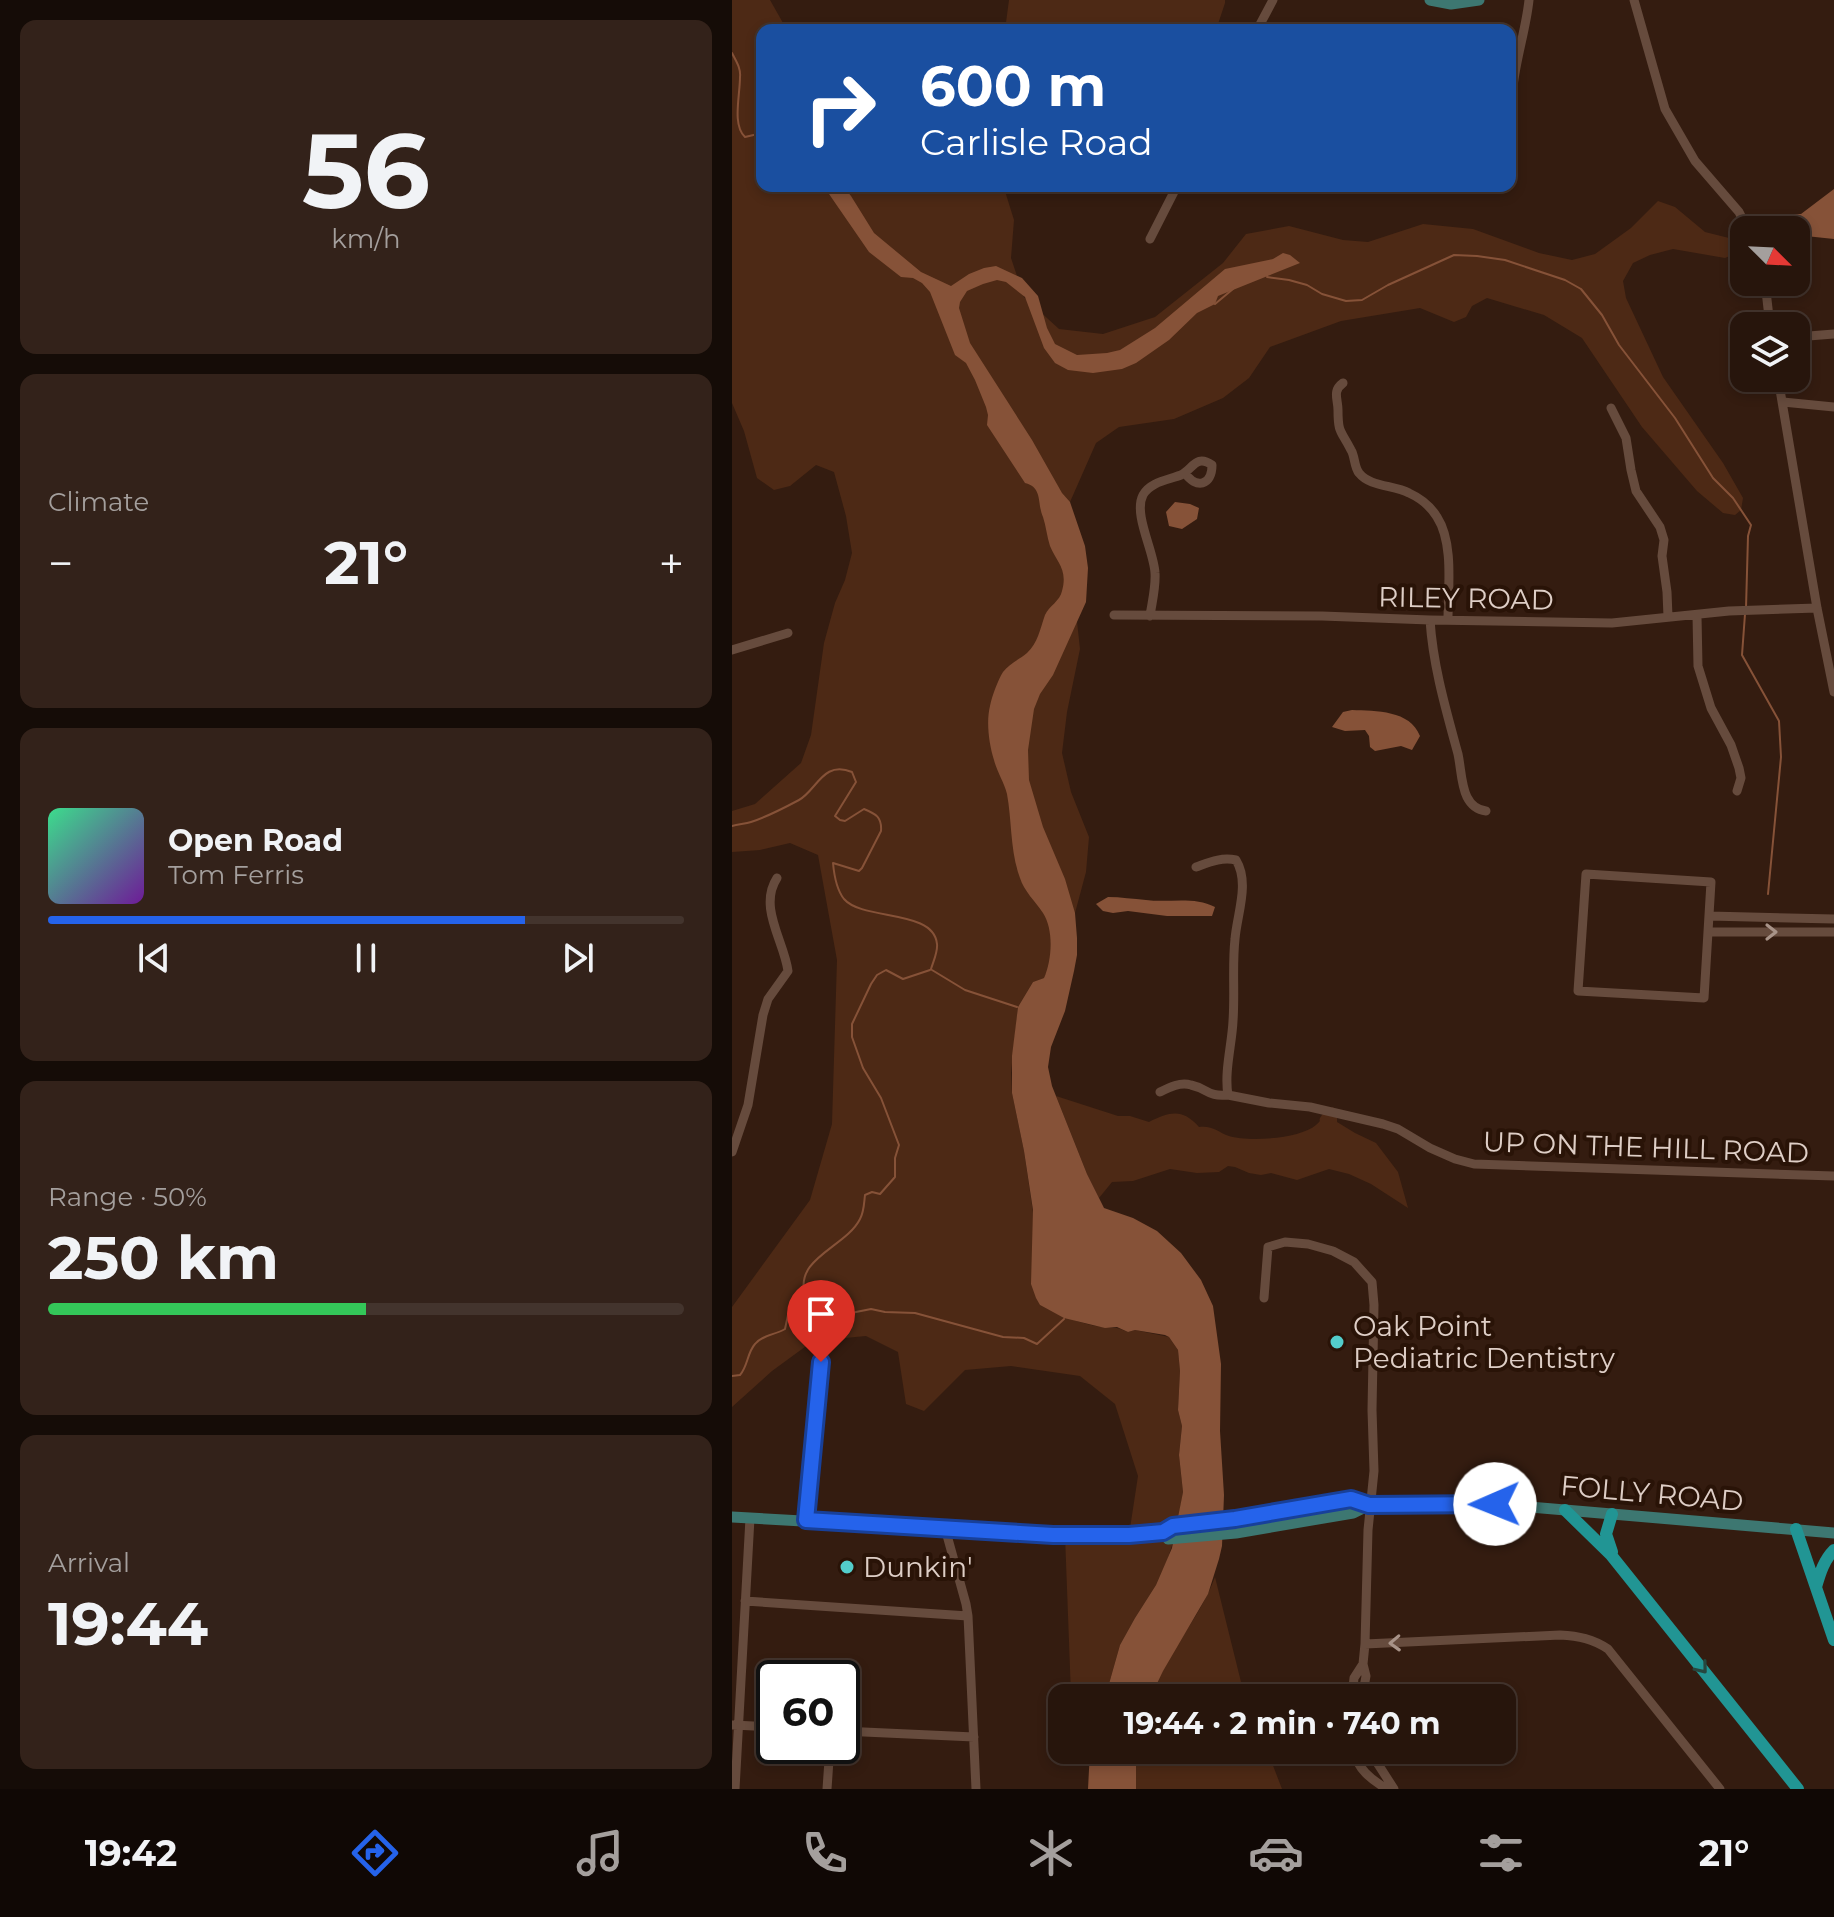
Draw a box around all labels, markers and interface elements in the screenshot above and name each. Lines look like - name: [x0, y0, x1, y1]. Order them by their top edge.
- text: 600 m: [920, 52, 1106, 120]
- icon: right: [788, 56, 892, 160]
- text: 56: [302, 107, 430, 234]
- text: Carlisle Road: [920, 120, 1153, 164]
- north arrow: [1730, 216, 1810, 296]
- map controls: [1730, 216, 1810, 392]
- text: km/h: [331, 223, 401, 255]
- button: layers: [1730, 312, 1810, 392]
- text: Climate: [48, 486, 149, 518]
- text: 21°: [324, 526, 408, 599]
- text: −: [48, 536, 73, 590]
- text: +: [659, 536, 684, 590]
- street label: RILEY ROAD: [1378, 579, 1554, 617]
- text: Open Road: [168, 822, 343, 859]
- text: Tom Ferris: [168, 859, 304, 891]
- one-way arrow: [1765, 923, 1778, 941]
- icon: previous: [132, 936, 176, 980]
- icon: pause: [344, 936, 388, 980]
- icon: next: [556, 936, 600, 980]
- street label: UP ON THE HILL ROAD: [1482, 1124, 1810, 1170]
- text: Range · 50%: [48, 1181, 207, 1213]
- text: 250 km: [48, 1221, 279, 1294]
- pin: [787, 1280, 855, 1362]
- icon: arrive: [799, 1292, 843, 1336]
- place label: Oak Point Pediatric Dentistry: [1353, 1309, 1616, 1375]
- marker: Oak Point Pediatric Dentistry: [1328, 1333, 1346, 1351]
- position arrow: [1453, 1462, 1537, 1546]
- street label: FOLLY ROAD: [1559, 1468, 1745, 1518]
- text: Arrival: [48, 1547, 130, 1579]
- place label: Dunkin': [863, 1550, 973, 1584]
- marker: Dunkin': [838, 1558, 856, 1576]
- text: 19:44: [48, 1587, 208, 1660]
- one-way arrow: [1388, 1634, 1401, 1651]
- one-way arrow: [1692, 1659, 1707, 1673]
- speed limit sign: 60: [756, 1660, 860, 1764]
- text: 19:44 · 2 min · 740 m: [1123, 1705, 1441, 1742]
- icon: directions: [347, 1825, 403, 1881]
- icon: music: [572, 1825, 628, 1881]
- icon: phone: [797, 1825, 853, 1881]
- icon: climate: [1023, 1825, 1079, 1881]
- icon: car: [1248, 1825, 1304, 1881]
- icon: filters: [1473, 1825, 1529, 1881]
- text: 19:42: [85, 1831, 177, 1875]
- text: 21°: [1699, 1831, 1749, 1875]

